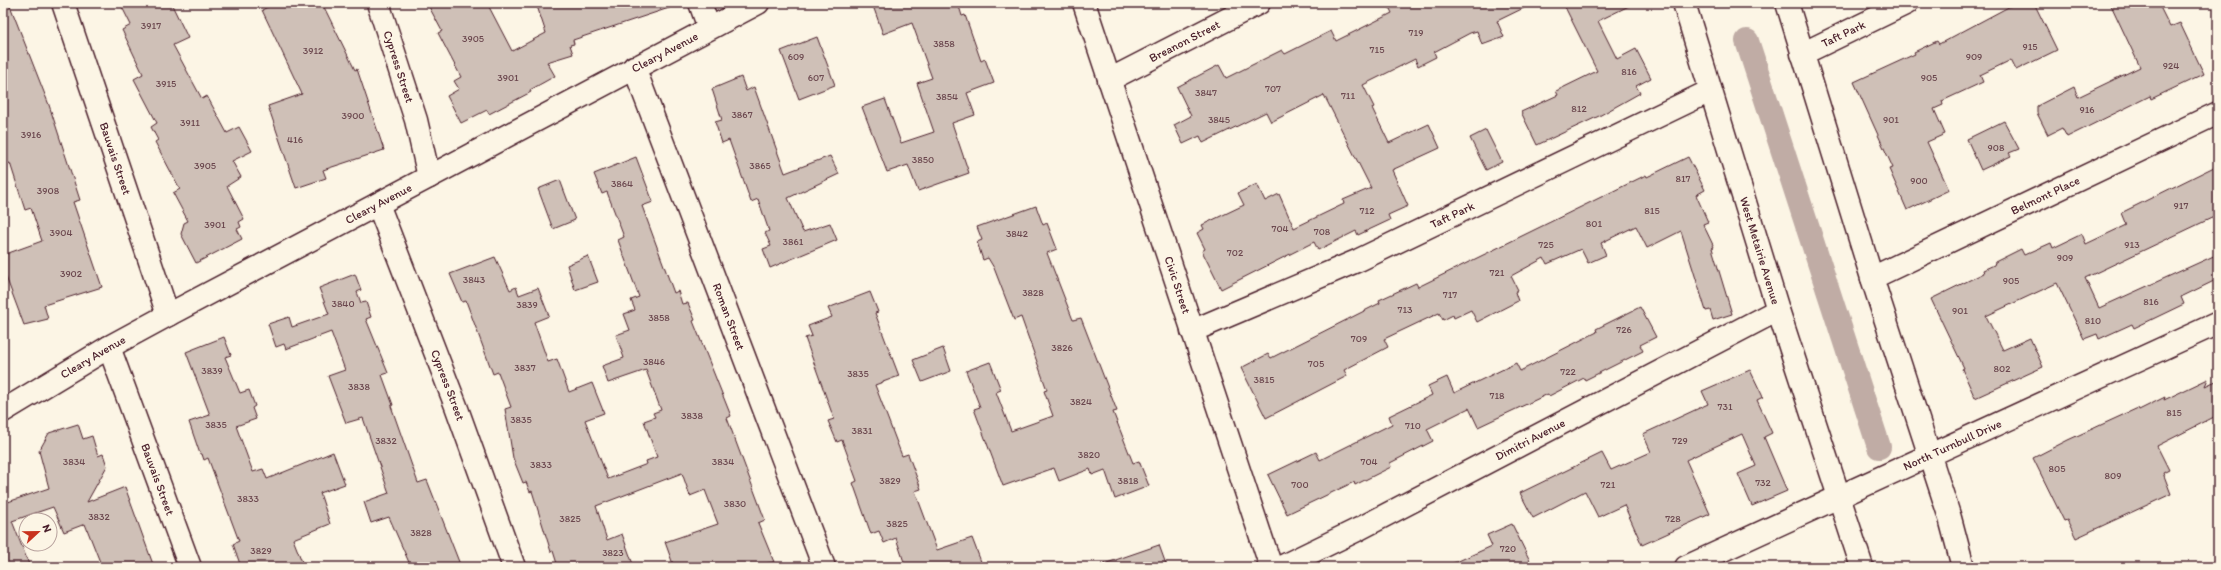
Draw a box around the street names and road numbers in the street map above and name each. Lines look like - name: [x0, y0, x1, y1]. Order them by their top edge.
- street label: Breanon Street: [1147, 17, 1223, 65]
- street label: Taft Park: [1819, 17, 1868, 50]
- street label: Cypress Street: [380, 29, 417, 105]
- street label: Cleary Avenue: [629, 29, 701, 76]
- street label: Bauvais Street: [97, 120, 134, 197]
- street label: Belmont Place: [2009, 173, 2082, 218]
- street label: Cleary Avenue: [343, 180, 414, 227]
- street label: West Metairie Avenue: [1737, 195, 1783, 306]
- street label: Taft Park: [1428, 199, 1476, 232]
- street label: Civic Street: [1161, 254, 1194, 316]
- street label: Roman Street: [710, 281, 748, 352]
- street label: Cleary Avenue: [58, 332, 128, 382]
- street label: Cypress Street: [428, 347, 468, 423]
- street label: Dimitri Avenue: [1493, 415, 1568, 463]
- street label: North Turnbull Drive: [1901, 416, 2004, 473]
- street label: Bauvais Street: [138, 441, 178, 518]

